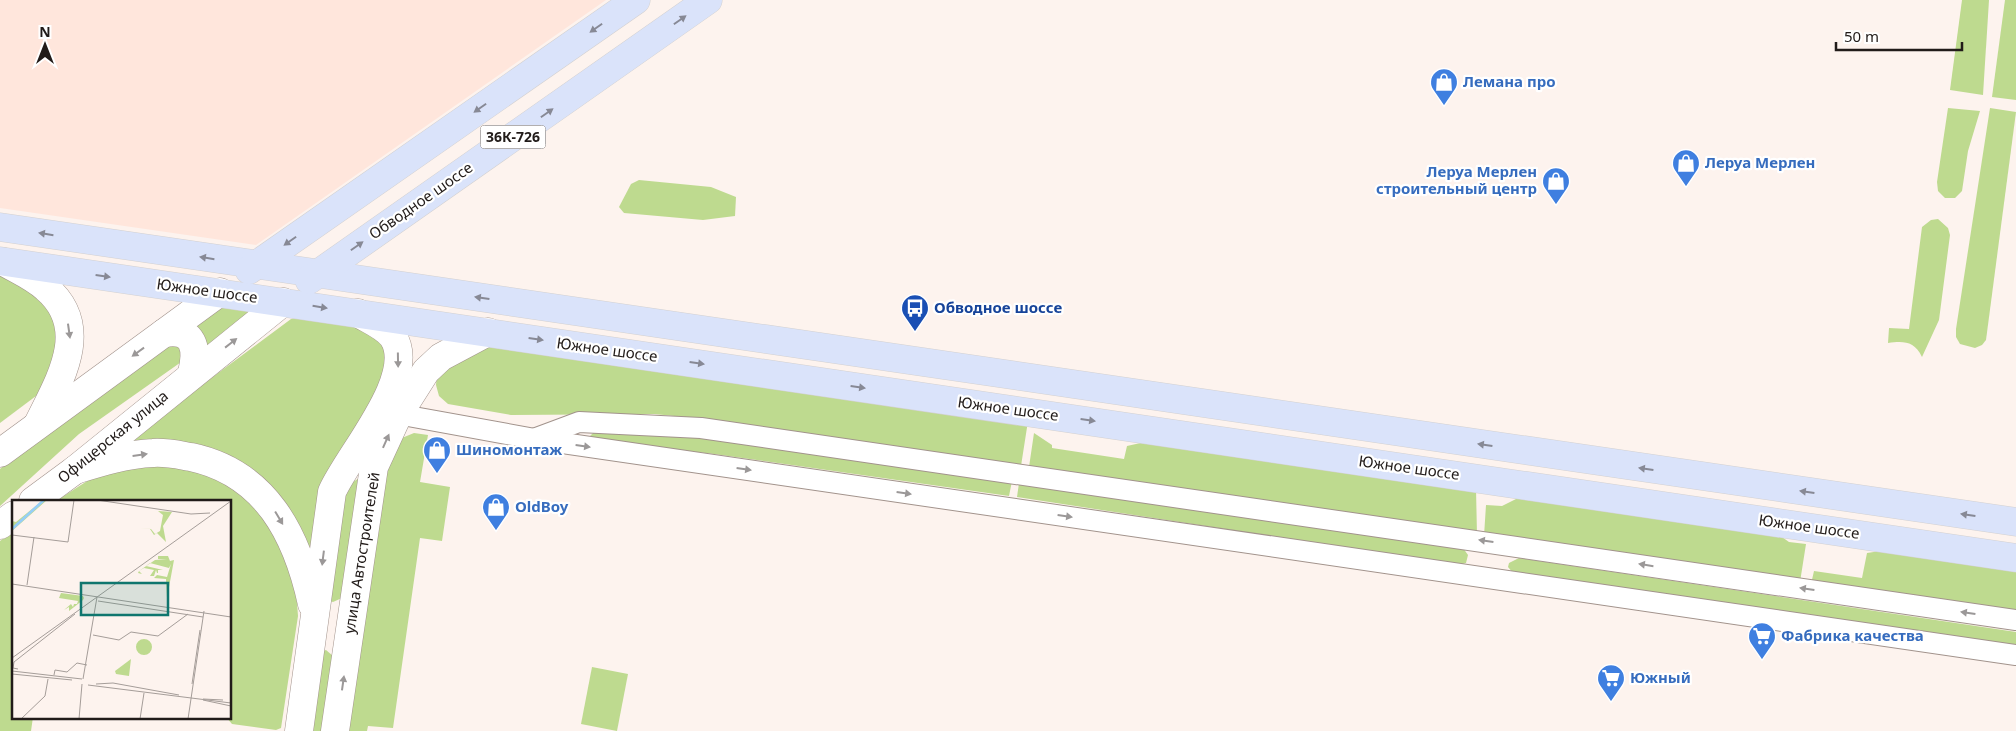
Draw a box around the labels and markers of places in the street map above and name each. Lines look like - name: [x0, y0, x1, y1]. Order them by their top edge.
- shop icon: Лемана про: [1429, 67, 1459, 106]
- place label: Лемана про: [1463, 71, 1556, 91]
- shop icon: Леруа Мерлен: [1671, 148, 1701, 187]
- place label: Леруа Мерлен: [1705, 152, 1815, 172]
- place label: Леруа Мерлен строительный центр: [1376, 161, 1537, 198]
- shop icon: Леруа Мерлен строительный центр: [1541, 166, 1571, 205]
- bus stop icon: Обводное шоссе: [900, 293, 930, 332]
- place label: Обводное шоссе: [934, 297, 1063, 317]
- shop icon: Шиномонтаж: [422, 435, 452, 474]
- place label: Шиномонтаж: [456, 439, 562, 459]
- shop icon: OldBoy: [481, 492, 511, 531]
- place label: OldBoy: [515, 496, 569, 516]
- supermarket icon: Фабрика качества: [1747, 621, 1777, 660]
- place label: Фабрика качества: [1781, 625, 1924, 645]
- supermarket icon: Южный: [1596, 663, 1626, 702]
- place label: Южный: [1630, 667, 1691, 687]

